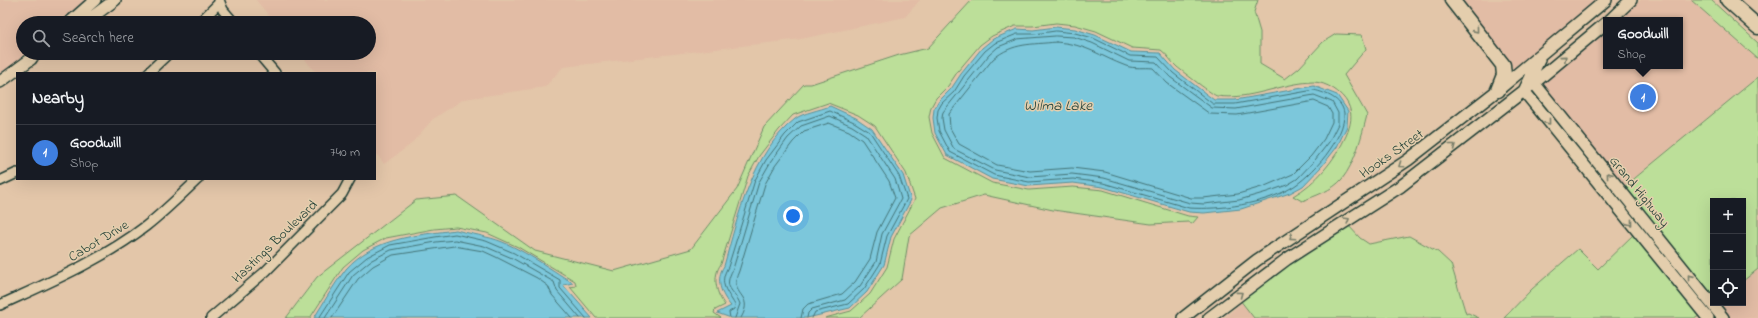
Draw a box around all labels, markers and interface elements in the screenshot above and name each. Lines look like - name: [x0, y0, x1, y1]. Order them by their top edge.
- search box: [16, 16, 376, 60]
- popup: [1603, 17, 1683, 69]
- text: Goodwill: [1617, 23, 1669, 45]
- one-way arrow: [1472, 26, 1479, 33]
- icon: search: [30, 27, 52, 49]
- text: Search here: [62, 27, 134, 49]
- text: Shop: [1617, 45, 1646, 64]
- one-way arrow: [1560, 56, 1567, 63]
- pin: 1: [1630, 82, 1656, 112]
- text: Nearby: [32, 86, 84, 111]
- water label: Wilma Lake: [1024, 95, 1093, 117]
- one-way arrow: [1544, 117, 1551, 124]
- street label: Hooks Street: [1355, 124, 1429, 184]
- text: Goodwill: [70, 132, 121, 154]
- text: 1: [43, 143, 47, 162]
- text: 740 m: [330, 143, 360, 162]
- one-way arrow: [1449, 144, 1456, 151]
- street label: Grand Highway: [1603, 152, 1674, 233]
- text: Shop: [70, 154, 98, 173]
- one-way arrow: [1398, 161, 1405, 168]
- one-way arrow: [1606, 173, 1613, 180]
- street label: Hastings Boulevard: [227, 195, 324, 289]
- map controls: [1710, 198, 1746, 306]
- button: +: [1710, 198, 1746, 234]
- your location: [783, 206, 803, 226]
- street label: Cabot Drive: [64, 215, 134, 268]
- one-way arrow: [1343, 217, 1350, 225]
- one-way arrow: [1626, 218, 1633, 225]
- one-way arrow: [1289, 232, 1296, 240]
- button: −: [1710, 234, 1746, 270]
- button: locate: [1710, 270, 1746, 306]
- one-way arrow: [1688, 274, 1695, 281]
- one-way arrow: [1236, 292, 1243, 299]

